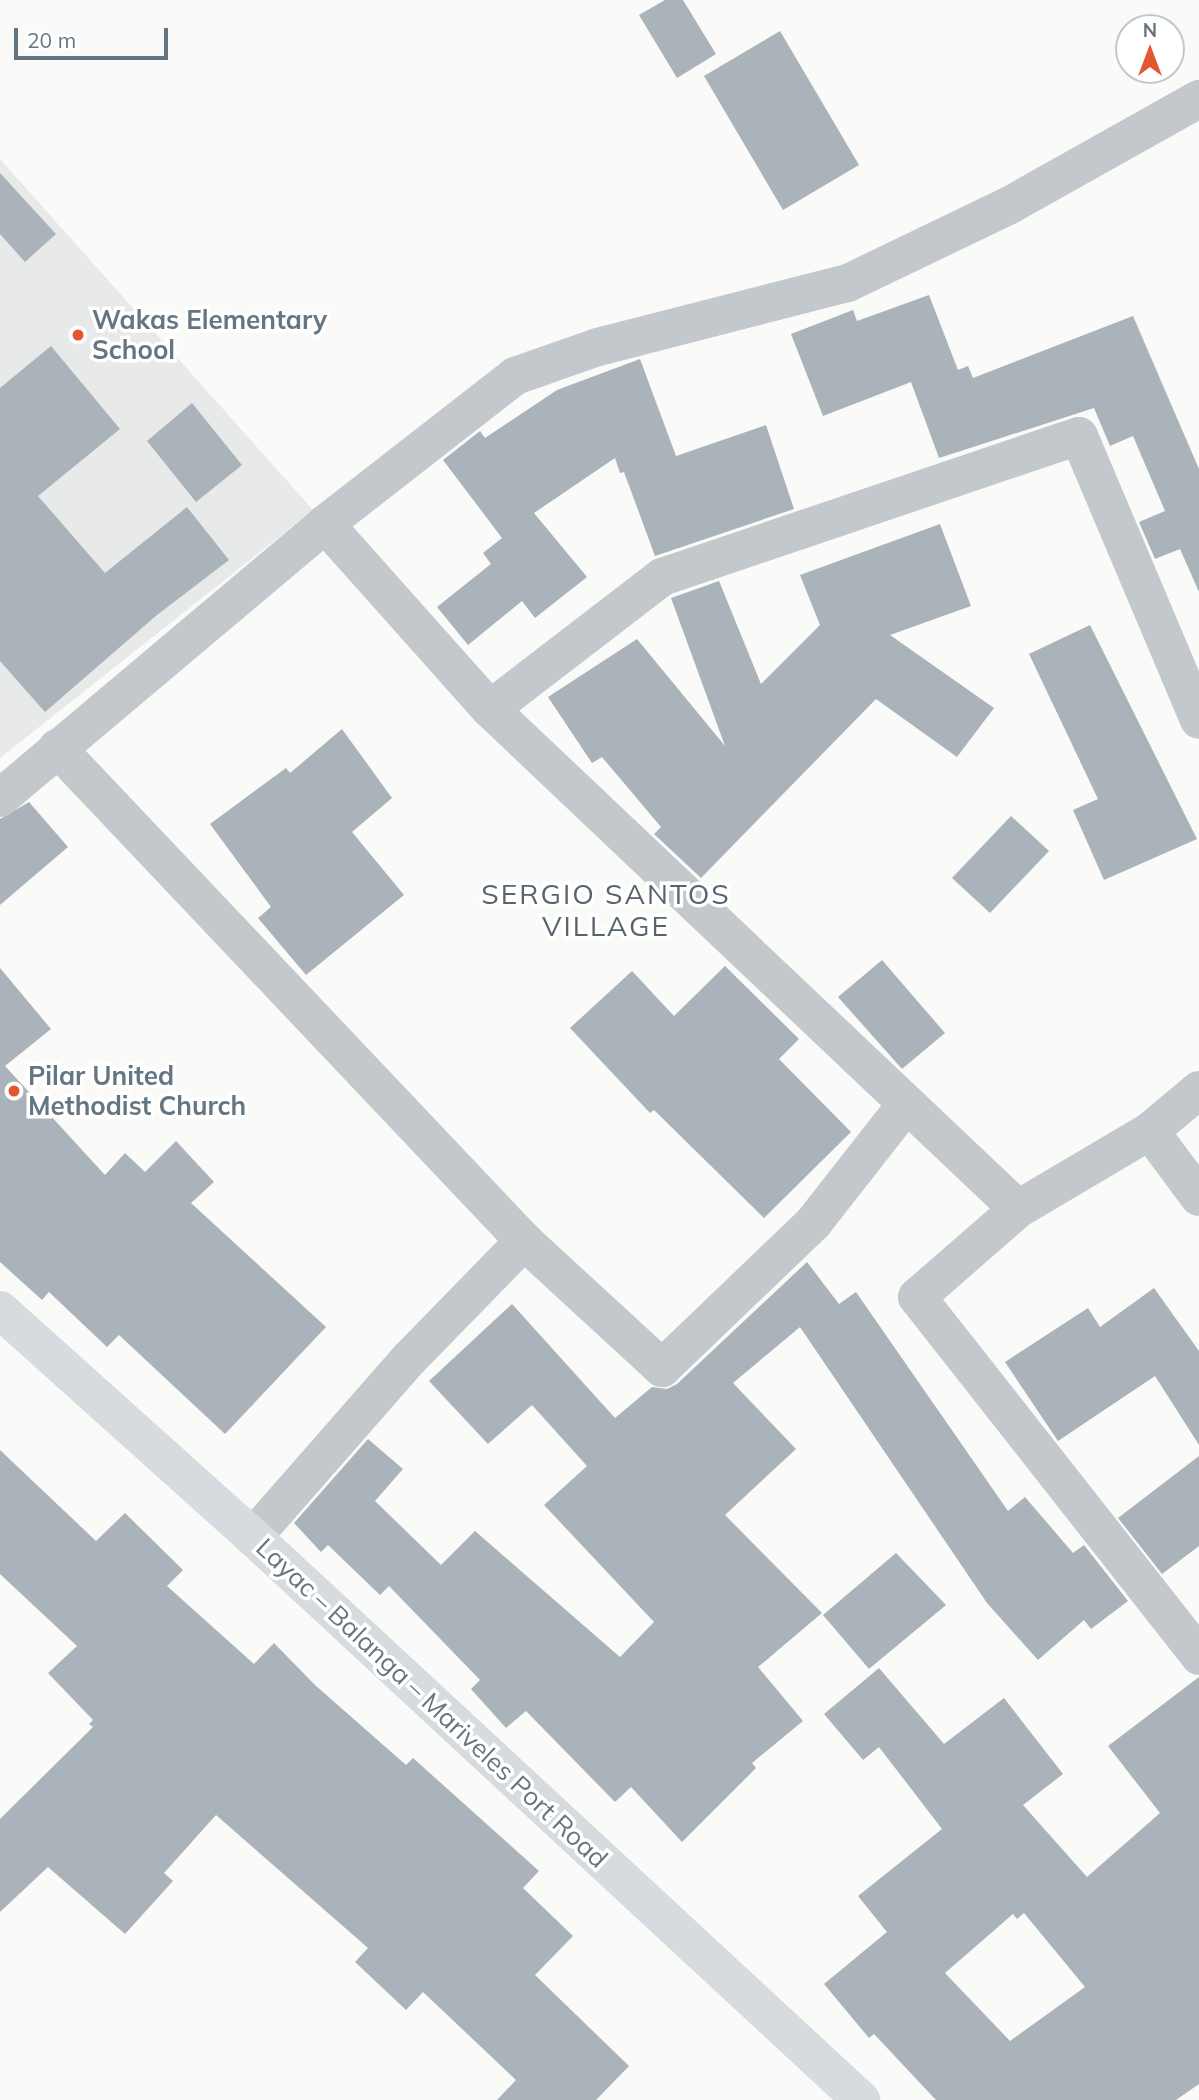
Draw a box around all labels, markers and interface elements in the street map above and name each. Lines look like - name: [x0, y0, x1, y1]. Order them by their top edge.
- scale bar: [18, 14, 172, 58]
- north arrow: [1115, 14, 1185, 84]
- text: N: [1143, 18, 1157, 42]
- text: 20 m: [27, 27, 76, 53]
- place label: Wakas Elementary School: [92, 304, 327, 366]
- marker: Wakas Elementary School: [70, 327, 86, 343]
- district label: SERGIO SANTOS VILLAGE: [483, 877, 729, 943]
- place label: Pilar United Methodist Church: [28, 1060, 246, 1122]
- marker: Pilar United Methodist Church: [6, 1083, 22, 1099]
- street label: Layac – Balanga – Mariveles Port Road: [250, 1532, 614, 1874]

